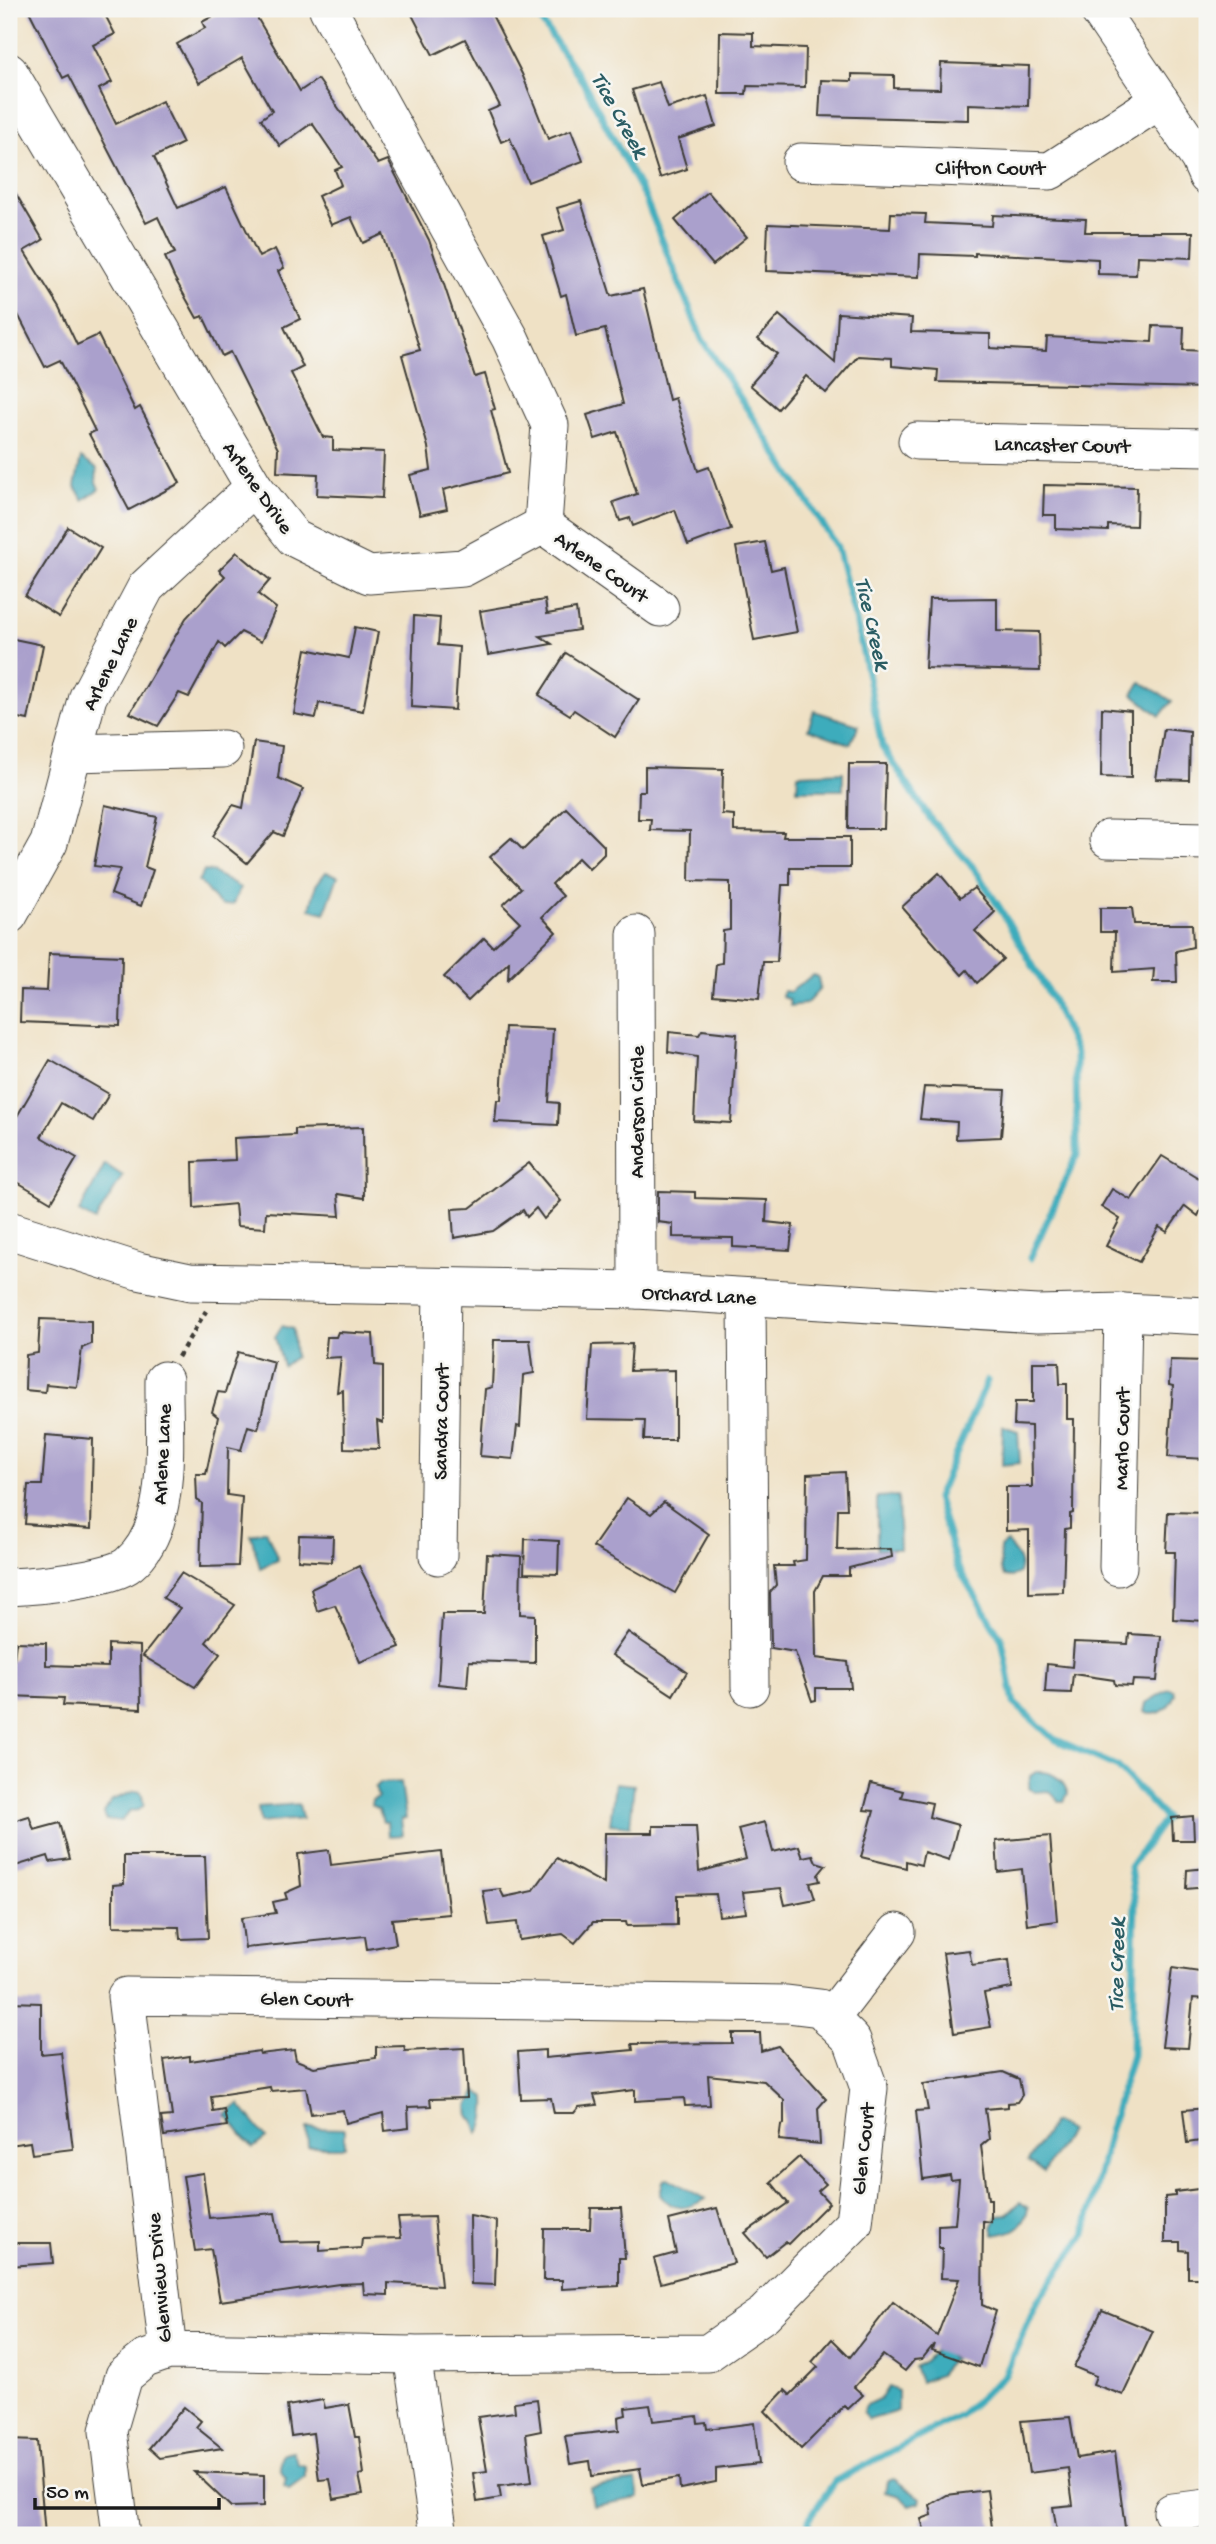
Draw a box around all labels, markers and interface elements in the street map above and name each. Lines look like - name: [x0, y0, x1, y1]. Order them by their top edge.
- water label: Tice Creek: [583, 68, 654, 166]
- street label: Clifton Court: [935, 158, 1047, 183]
- street label: Lancaster Court: [994, 434, 1132, 461]
- street label: Arlene Drive: [215, 438, 298, 541]
- street label: Arlene Court: [548, 527, 654, 612]
- water label: Tice Creek: [847, 575, 895, 675]
- street label: Arlene Lane: [79, 613, 146, 716]
- street label: Anderson Circle: [627, 1045, 652, 1178]
- street label: Orchard Lane: [641, 1282, 758, 1313]
- street label: Sandra Court: [430, 1361, 457, 1480]
- street label: Marlo Court: [1111, 1385, 1138, 1490]
- street label: Arlene Lane: [149, 1402, 180, 1505]
- water label: Tice Creek: [1104, 1915, 1133, 2012]
- street label: Glen Court: [260, 1988, 354, 2015]
- street label: Glen Court: [848, 2100, 883, 2196]
- street label: Glenview Drive: [143, 2211, 180, 2344]
- scale bar: [35, 2467, 219, 2511]
- text: 50 m: [46, 2482, 89, 2507]

